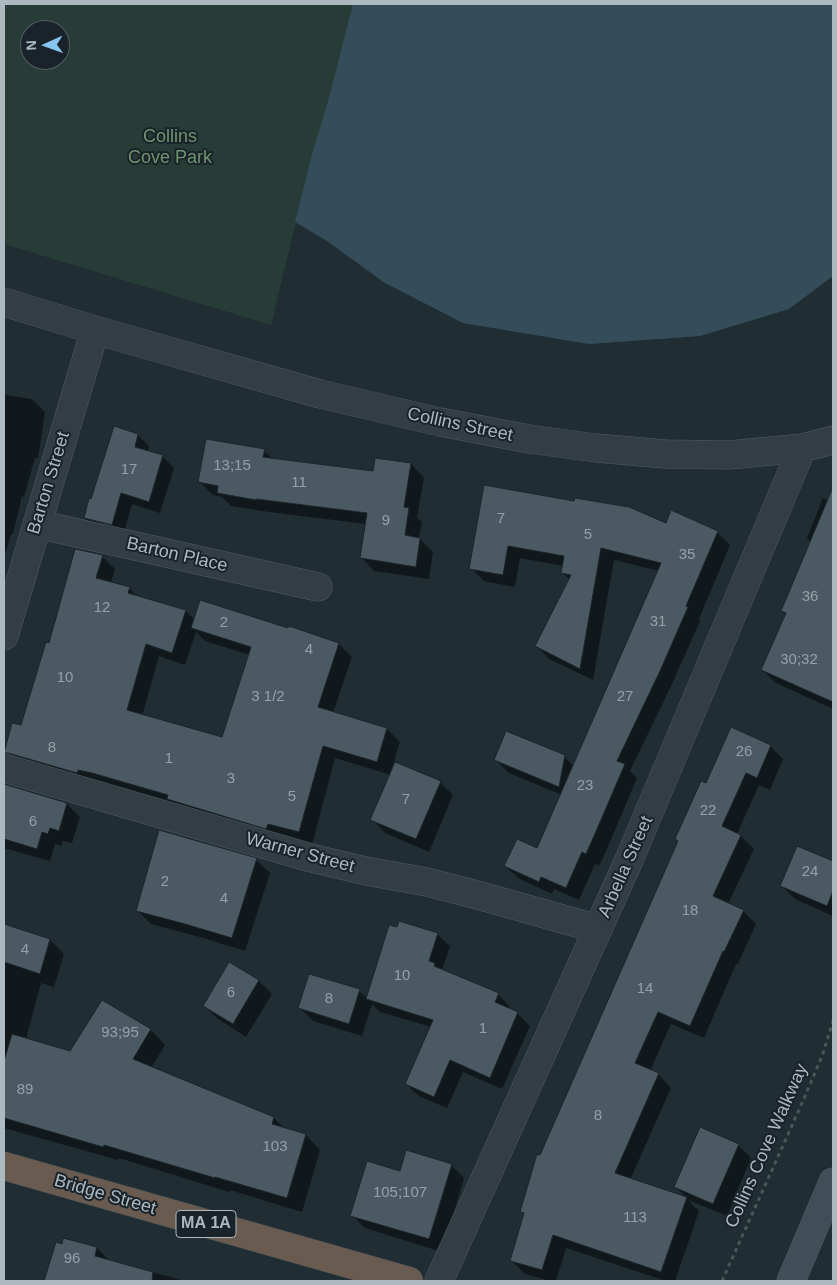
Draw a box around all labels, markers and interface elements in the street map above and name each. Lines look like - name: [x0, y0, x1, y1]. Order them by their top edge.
- north arrow: [20, 20, 70, 70]
- text: N: [23, 40, 39, 51]
- park label: Collins Cove Park: [128, 126, 212, 168]
- street label: Collins Street: [405, 403, 515, 447]
- street label: Barton Street: [23, 429, 75, 537]
- house number: 13;15: [213, 457, 251, 475]
- house number: 17: [121, 461, 137, 479]
- house number: 11: [291, 474, 307, 492]
- house number: 7: [497, 510, 505, 528]
- house number: 9: [382, 512, 390, 530]
- house number: 5: [584, 526, 592, 544]
- street label: Barton Place: [124, 533, 230, 577]
- house number: 35: [679, 546, 695, 564]
- house number: 36: [802, 588, 818, 606]
- house number: 12: [94, 599, 110, 617]
- house number: 31: [650, 613, 666, 631]
- house number: 2: [220, 614, 228, 632]
- house number: 4: [305, 641, 313, 659]
- house number: 30;32: [780, 651, 818, 669]
- house number: 10: [57, 669, 73, 687]
- house number: 3 1/2: [251, 688, 285, 706]
- house number: 27: [617, 688, 633, 706]
- house number: 8: [48, 739, 56, 757]
- house number: 26: [736, 743, 752, 761]
- house number: 1: [165, 750, 173, 768]
- house number: 3: [227, 770, 235, 788]
- house number: 23: [577, 777, 593, 795]
- house number: 5: [288, 788, 296, 806]
- house number: 7: [402, 791, 410, 809]
- house number: 22: [700, 802, 716, 820]
- house number: 6: [29, 813, 37, 831]
- street label: Arbella Street: [594, 813, 658, 921]
- street label: Warner Street: [243, 828, 357, 878]
- house number: 24: [802, 863, 818, 881]
- house number: 2: [161, 873, 169, 891]
- house number: 4: [220, 890, 228, 908]
- house number: 18: [682, 902, 698, 920]
- house number: 4: [21, 941, 29, 959]
- house number: 10: [394, 967, 410, 985]
- house number: 14: [637, 980, 653, 998]
- house number: 6: [227, 984, 235, 1002]
- house number: 8: [325, 990, 333, 1008]
- house number: 1: [479, 1020, 487, 1038]
- house number: 93;95: [101, 1024, 139, 1042]
- street label: Collins Cove Walkway: [721, 1061, 813, 1231]
- house number: 89: [17, 1081, 33, 1099]
- house number: 8: [594, 1107, 602, 1125]
- house number: 103: [262, 1138, 288, 1156]
- street label: Bridge Street: [52, 1170, 158, 1220]
- house number: 105;107: [373, 1184, 427, 1202]
- house number: 113: [623, 1209, 647, 1227]
- road number: MA 1A: [176, 1210, 236, 1238]
- house number: 96: [64, 1250, 80, 1268]

